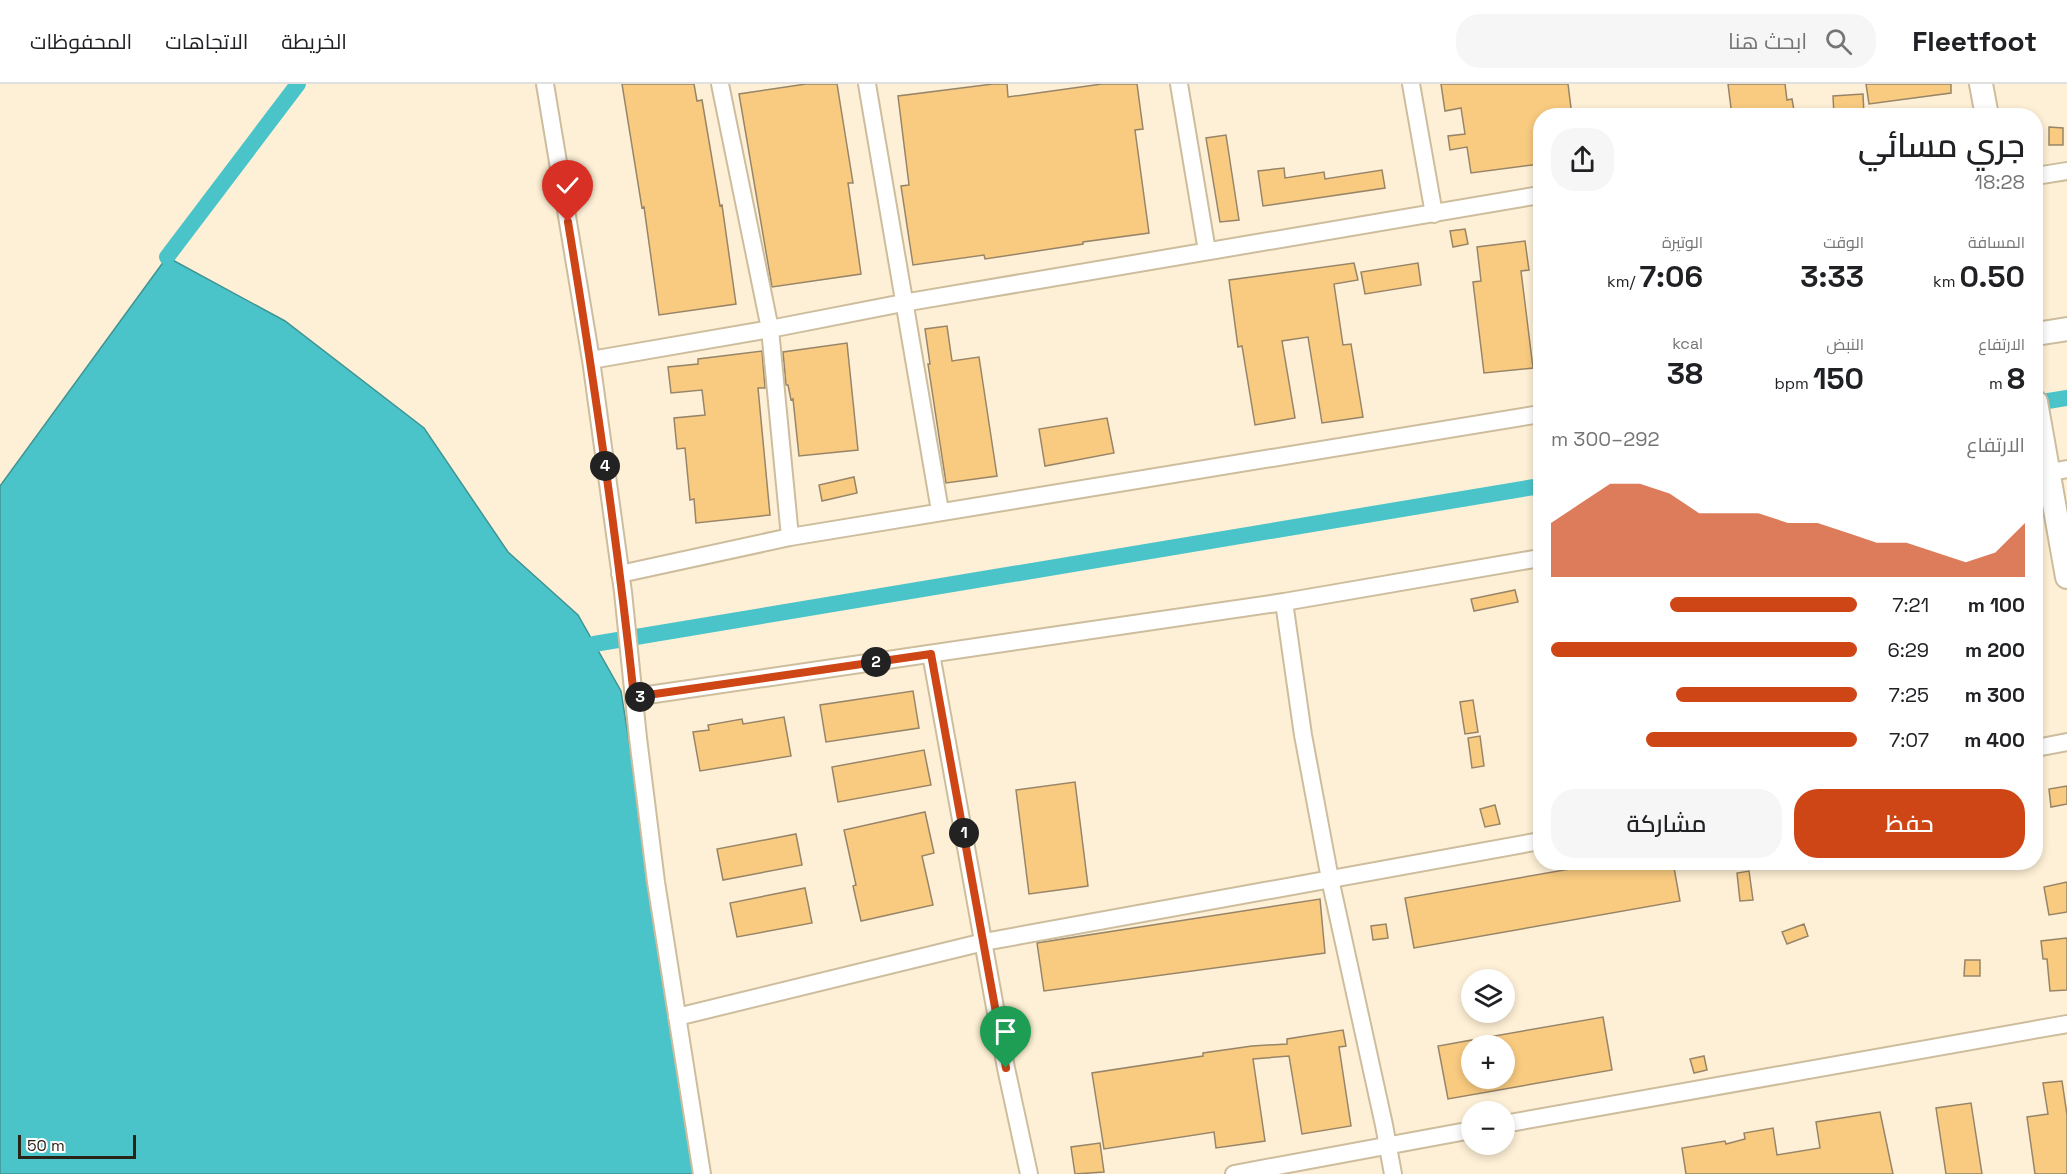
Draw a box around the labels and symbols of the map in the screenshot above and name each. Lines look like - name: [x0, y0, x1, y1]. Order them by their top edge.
- pin: [542, 160, 593, 222]
- pin: 4: [590, 451, 620, 481]
- pin: 2: [861, 647, 891, 677]
- pin: 3: [625, 682, 655, 712]
- pin: 1: [949, 818, 979, 848]
- pin: [980, 1006, 1031, 1068]
- scale bar: [18, 1132, 136, 1160]

